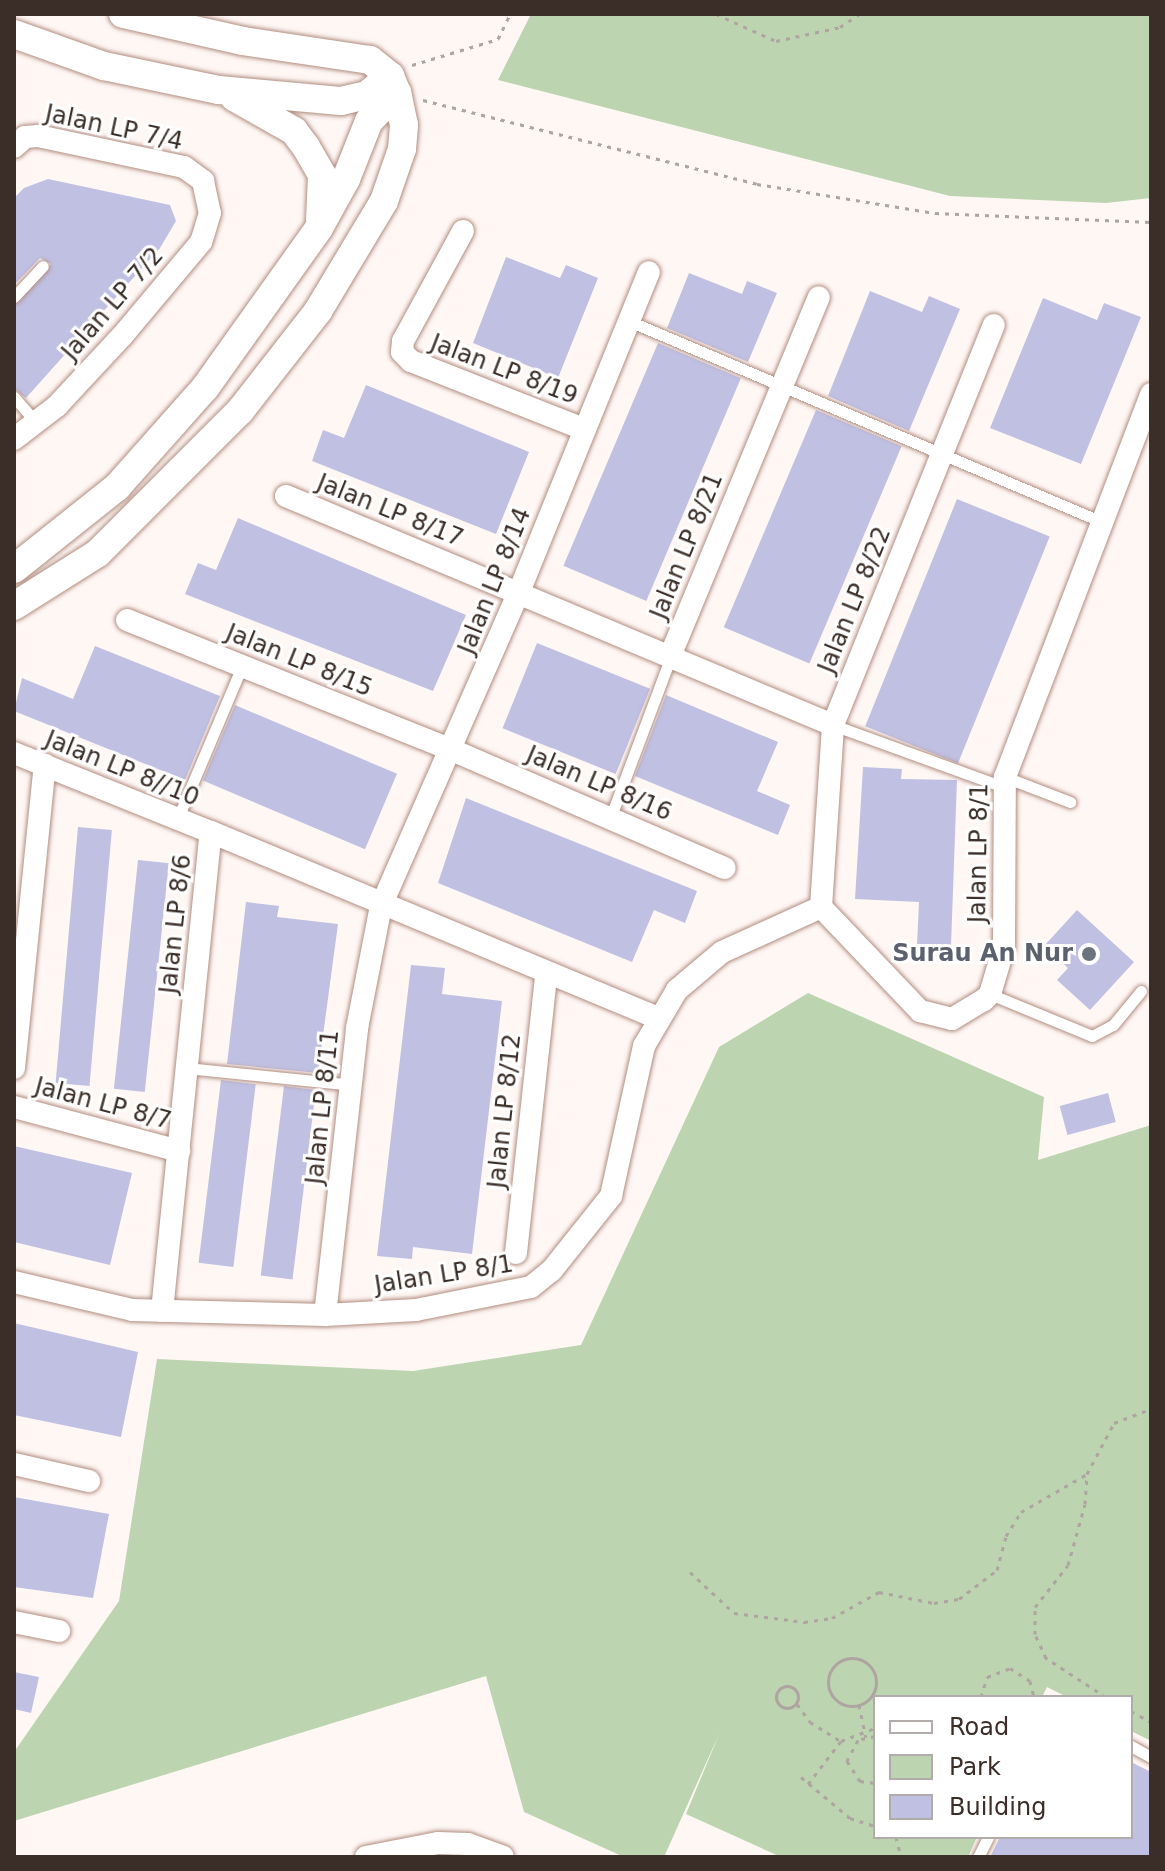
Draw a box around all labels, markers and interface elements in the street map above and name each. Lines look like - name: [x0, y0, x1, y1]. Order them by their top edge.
- street label: Jalan LP 7/4: [42, 99, 186, 157]
- street label: Jalan LP 7/2: [56, 242, 170, 366]
- street label: Jalan LP 8/19: [426, 329, 582, 411]
- street label: Jalan LP 8/17: [313, 469, 467, 553]
- street label: Jalan LP 8/21: [645, 469, 729, 623]
- street label: Jalan LP 8/14: [453, 504, 537, 658]
- street label: Jalan LP 8/22: [813, 523, 897, 677]
- street label: Jalan LP 8/15: [222, 619, 376, 703]
- street label: Jalan LP 8//10: [41, 725, 203, 813]
- street label: Jalan LP 8/16: [522, 740, 676, 828]
- street label: Jalan LP 8/1: [963, 783, 995, 923]
- street label: Jalan LP 8/6: [154, 853, 198, 995]
- place label: Surau An Nur: [892, 940, 1073, 968]
- marker: Surau An Nur: [1080, 945, 1098, 963]
- street label: Jalan LP 8/11: [301, 1028, 345, 1186]
- street label: Jalan LP 8/12: [483, 1032, 527, 1190]
- street label: Jalan LP 8/7: [32, 1072, 174, 1136]
- street label: Jalan LP 8/1: [373, 1250, 515, 1300]
- legend: [873, 1695, 1133, 1839]
- text: Road: [949, 1713, 1009, 1741]
- text: Park: [949, 1753, 1001, 1781]
- text: Building: [949, 1793, 1046, 1821]

